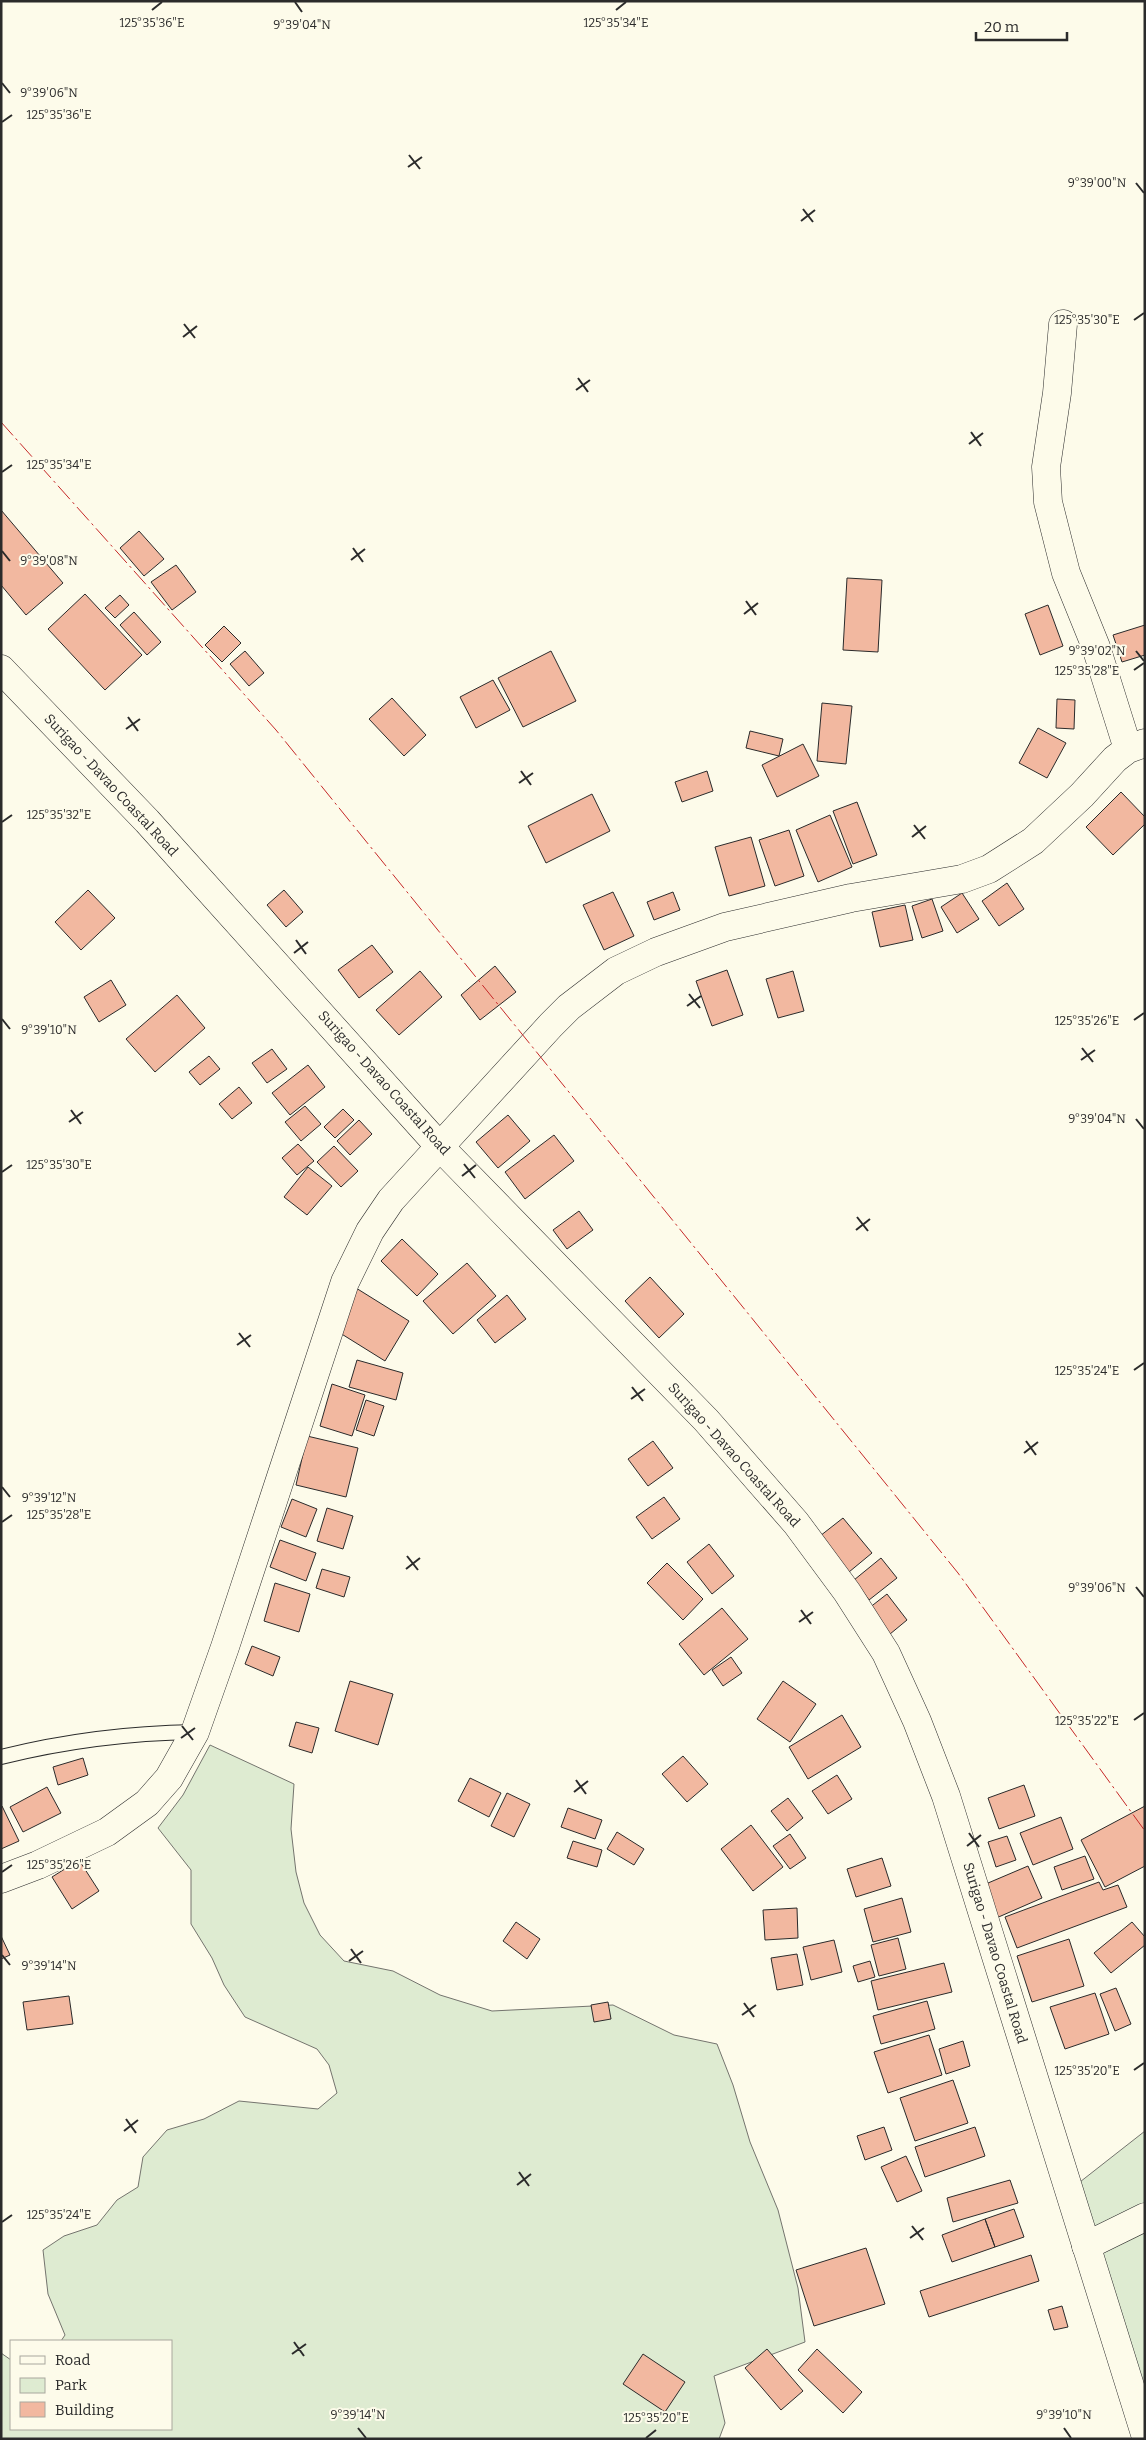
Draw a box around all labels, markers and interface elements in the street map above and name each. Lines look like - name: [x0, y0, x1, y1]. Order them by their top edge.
- scale bar: [976, 10, 1067, 42]
- text: 125°35'36"E: [120, 16, 184, 30]
- text: 125°35'34"E: [584, 16, 648, 30]
- text: 9°39'04"N: [273, 18, 331, 32]
- text: 20 m: [984, 18, 1020, 36]
- text: 9°39'06"N: [20, 86, 78, 100]
- text: 125°35'36"E: [27, 108, 91, 122]
- text: 9°39'00"N: [1068, 176, 1127, 190]
- text: 125°35'30"E: [1054, 313, 1120, 327]
- text: 125°35'34"E: [27, 458, 91, 472]
- text: 9°39'08"N: [20, 554, 78, 568]
- text: 9°39'02"N: [1068, 644, 1126, 658]
- text: 125°35'28"E: [1055, 664, 1119, 678]
- street label: Surigao - Davao Coastal Road: [41, 710, 181, 860]
- text: 125°35'32"E: [27, 808, 91, 822]
- street label: Surigao - Davao Coastal Road: [315, 1007, 453, 1159]
- text: 125°35'26"E: [1055, 1014, 1119, 1028]
- text: 9°39'10"N: [21, 1023, 77, 1037]
- text: 9°39'04"N: [1068, 1112, 1126, 1126]
- text: 125°35'30"E: [26, 1158, 92, 1172]
- text: 125°35'24"E: [1055, 1364, 1119, 1378]
- street label: Surigao - Davao Coastal Road: [665, 1379, 803, 1531]
- text: 9°39'12"N: [22, 1491, 77, 1505]
- text: 125°35'28"E: [27, 1508, 91, 1522]
- text: 9°39'06"N: [1068, 1581, 1126, 1595]
- text: 125°35'22"E: [1055, 1714, 1119, 1728]
- text: 125°35'26"E: [27, 1858, 91, 1872]
- street label: Surigao - Davao Coastal Road: [959, 1860, 1031, 2046]
- text: 9°39'14"N: [22, 1959, 77, 1973]
- text: 125°35'20"E: [1054, 2064, 1120, 2078]
- text: 125°35'24"E: [27, 2208, 91, 2222]
- legend: [10, 2340, 172, 2430]
- text: Road: [55, 2351, 90, 2369]
- text: Park: [55, 2376, 87, 2394]
- text: Building: [55, 2401, 114, 2419]
- text: 9°39'14"N: [331, 2408, 386, 2422]
- text: 9°39'10"N: [1036, 2408, 1092, 2422]
- text: 125°35'20"E: [623, 2411, 689, 2425]

